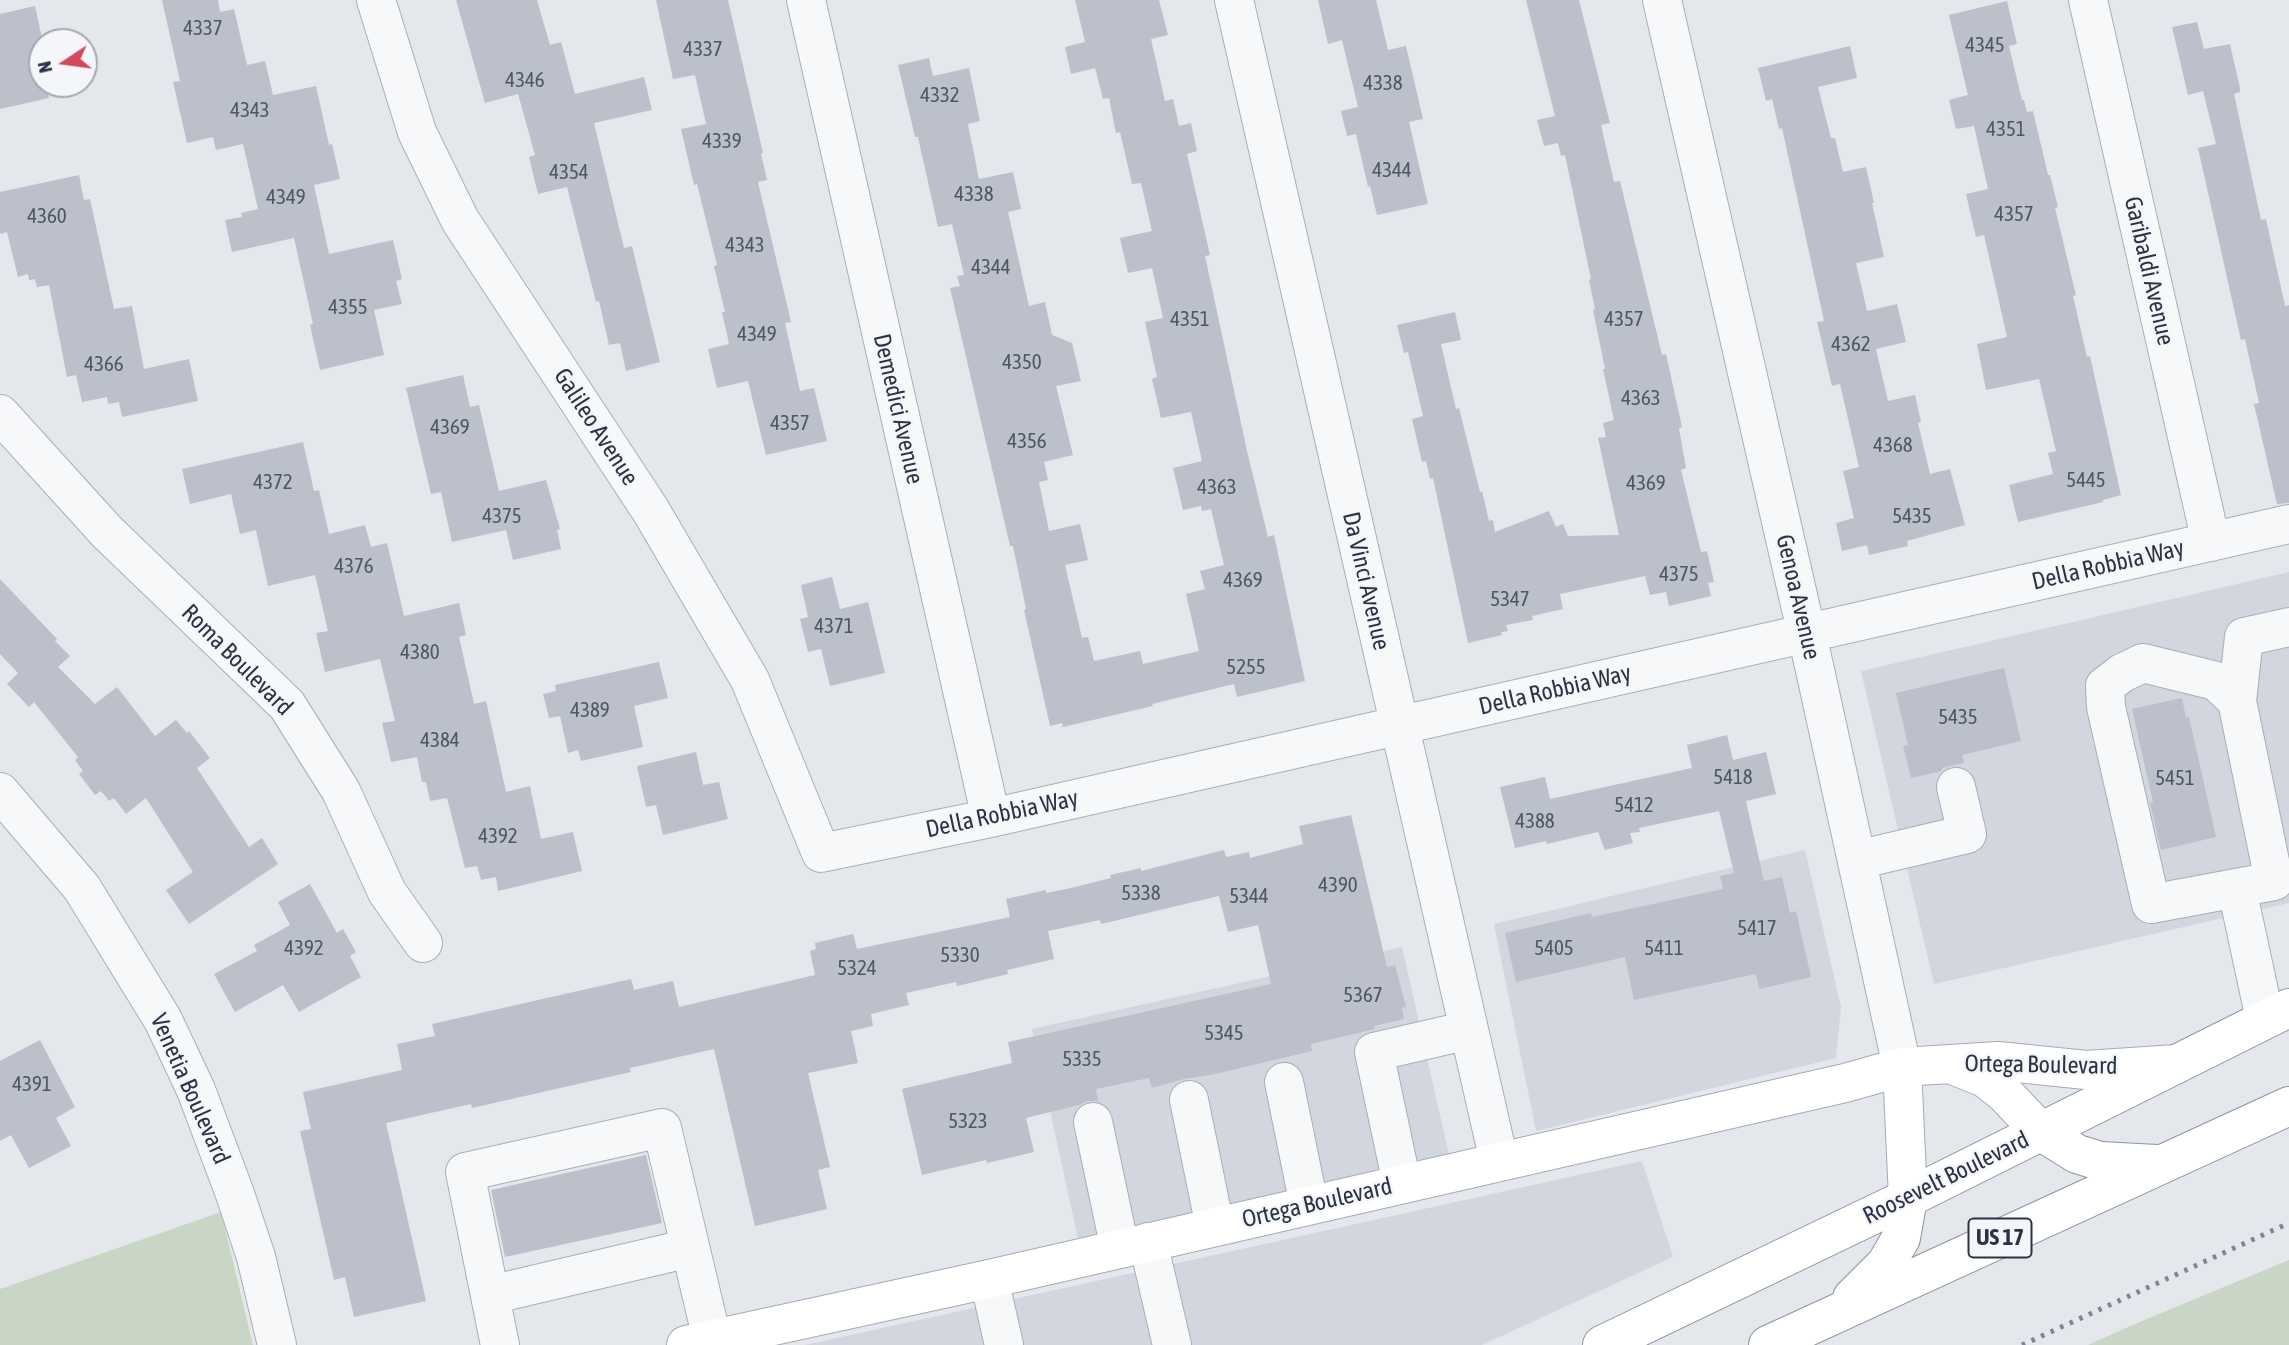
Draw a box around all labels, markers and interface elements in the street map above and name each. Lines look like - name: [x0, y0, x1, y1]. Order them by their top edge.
- house number: 4337: [183, 15, 223, 41]
- north arrow: [28, 28, 98, 98]
- house number: 4345: [1965, 32, 2005, 58]
- house number: 4337: [683, 36, 723, 62]
- text: N: [33, 59, 56, 75]
- house number: 4346: [505, 67, 545, 93]
- house number: 4338: [1363, 70, 1403, 96]
- house number: 4332: [920, 82, 960, 108]
- house number: 4343: [230, 97, 270, 123]
- house number: 4351: [1986, 116, 2026, 142]
- house number: 4339: [702, 128, 742, 154]
- house number: 4344: [1372, 157, 1412, 183]
- house number: 4354: [549, 159, 589, 185]
- house number: 4338: [954, 181, 994, 207]
- house number: 4349: [266, 184, 306, 210]
- street label: Garibaldi Avenue: [2118, 194, 2180, 348]
- house number: 4357: [1994, 201, 2034, 227]
- house number: 4360: [27, 203, 67, 229]
- house number: 4343: [725, 232, 765, 258]
- house number: 4344: [971, 254, 1011, 280]
- house number: 4355: [328, 294, 368, 320]
- house number: 4351: [1170, 306, 1210, 332]
- house number: 4357: [1604, 306, 1644, 332]
- house number: 4349: [737, 321, 777, 347]
- street label: Demedici Avenue: [867, 331, 929, 487]
- house number: 4362: [1831, 331, 1871, 357]
- house number: 4350: [1002, 349, 1042, 375]
- house number: 4366: [84, 351, 124, 377]
- street label: Galileo Avenue: [548, 363, 644, 491]
- house number: 4363: [1621, 385, 1661, 411]
- house number: 4357: [770, 410, 810, 436]
- house number: 4369: [430, 414, 470, 440]
- house number: 4356: [1007, 428, 1047, 454]
- house number: 4368: [1873, 432, 1913, 458]
- house number: 5445: [2066, 467, 2106, 493]
- house number: 4372: [253, 469, 293, 495]
- house number: 4369: [1626, 470, 1666, 496]
- house number: 4363: [1197, 474, 1237, 500]
- house number: 4375: [482, 503, 522, 529]
- house number: 5435: [1892, 503, 1932, 529]
- street label: Da Vinci Avenue: [1336, 509, 1396, 653]
- street label: Genoa Avenue: [1770, 532, 1826, 662]
- street label: Della Robbia Way: [2029, 534, 2187, 596]
- house number: 4376: [334, 553, 374, 579]
- house number: 4375: [1659, 561, 1699, 587]
- house number: 4369: [1223, 567, 1263, 593]
- house number: 5347: [1490, 586, 1530, 612]
- street label: Roma Boulevard: [175, 598, 299, 722]
- house number: 4371: [814, 613, 854, 639]
- house number: 4380: [400, 639, 440, 665]
- house number: 5255: [1226, 654, 1266, 680]
- street label: Della Robbia Way: [1476, 659, 1634, 721]
- house number: 4389: [570, 697, 610, 723]
- house number: 5435: [1938, 704, 1978, 730]
- house number: 4384: [420, 727, 460, 753]
- house number: 5418: [1713, 764, 1753, 790]
- house number: 5451: [2155, 765, 2195, 791]
- street label: Della Robbia Way: [923, 784, 1081, 844]
- house number: 5412: [1614, 792, 1654, 818]
- house number: 4388: [1515, 808, 1555, 834]
- house number: 4392: [478, 823, 518, 849]
- house number: 4390: [1318, 872, 1358, 898]
- house number: 5338: [1121, 880, 1161, 906]
- house number: 5344: [1229, 883, 1269, 909]
- house number: 5417: [1737, 915, 1777, 941]
- house number: 4392: [284, 935, 324, 961]
- house number: 5405: [1534, 935, 1574, 961]
- house number: 5411: [1644, 935, 1684, 961]
- house number: 5330: [940, 942, 980, 968]
- house number: 5324: [837, 955, 877, 981]
- house number: 5367: [1343, 982, 1383, 1008]
- street label: Venetia Boulevard: [144, 1009, 236, 1169]
- house number: 5345: [1204, 1020, 1244, 1046]
- house number: 5335: [1062, 1046, 1102, 1072]
- street label: Ortega Boulevard: [1964, 1049, 2118, 1081]
- house number: 4391: [12, 1071, 52, 1097]
- house number: 5323: [948, 1108, 988, 1134]
- street label: Roosevelt Boulevard: [1858, 1125, 2034, 1231]
- street label: Ortega Boulevard: [1239, 1172, 1395, 1234]
- road number: US 17: [1968, 1218, 2032, 1258]

